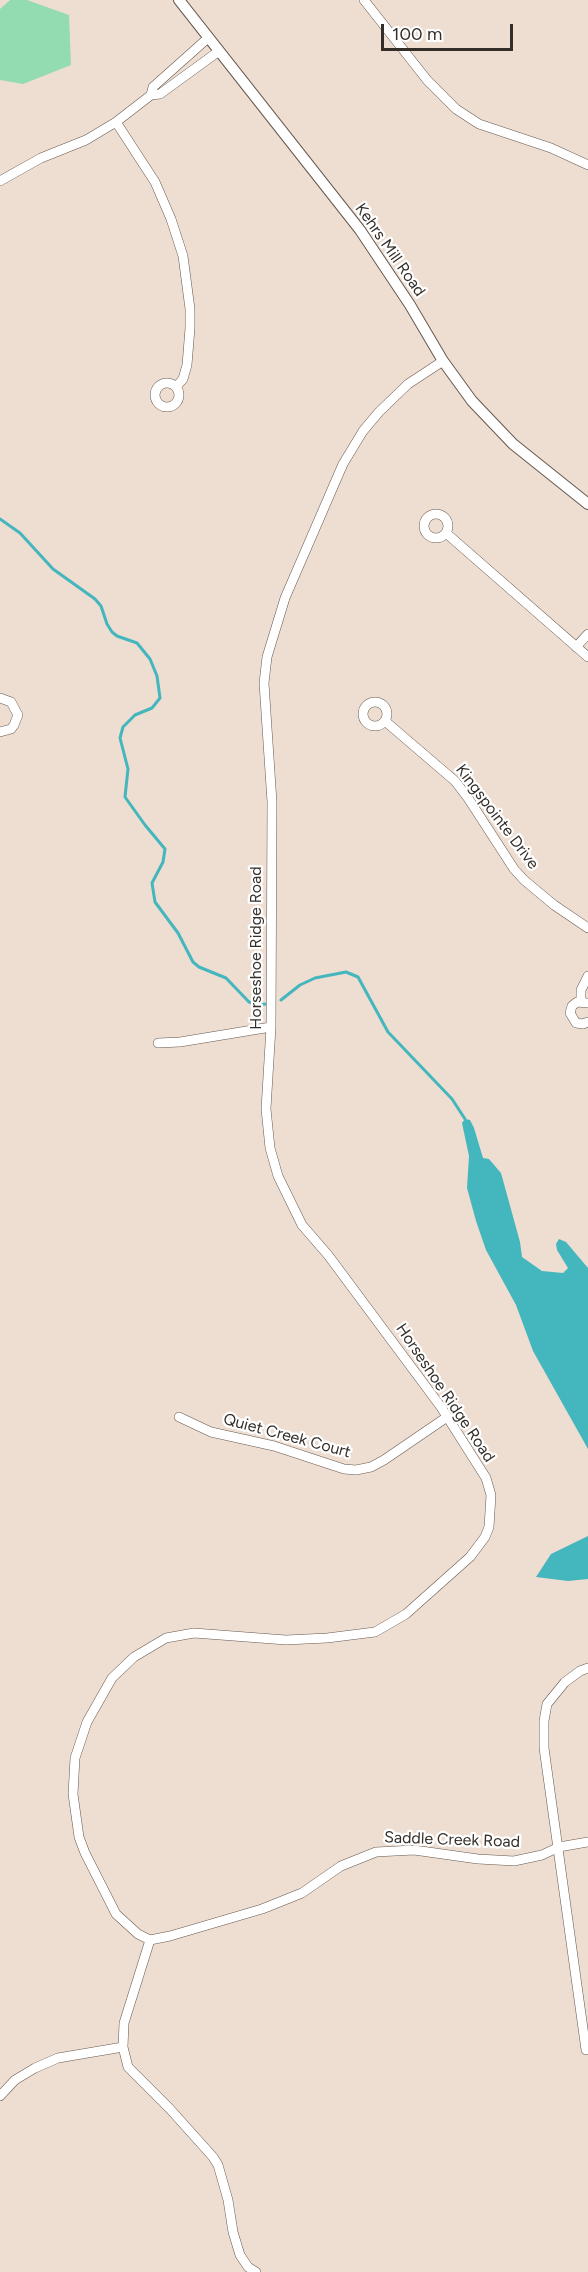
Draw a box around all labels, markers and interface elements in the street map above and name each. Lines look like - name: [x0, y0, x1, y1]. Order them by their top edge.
- scale bar: [384, 12, 516, 50]
- text: 100 m: [392, 23, 442, 45]
- street label: Kehrs Mill Road: [351, 200, 429, 300]
- street label: Kingspointe Drive: [451, 761, 543, 873]
- street label: Horseshoe Ridge Road: [246, 866, 266, 1030]
- street label: Horseshoe Ridge Road: [391, 1320, 499, 1466]
- street label: Quiet Creek Court: [221, 1410, 353, 1462]
- street label: Saddle Creek Road: [384, 1828, 520, 1852]

